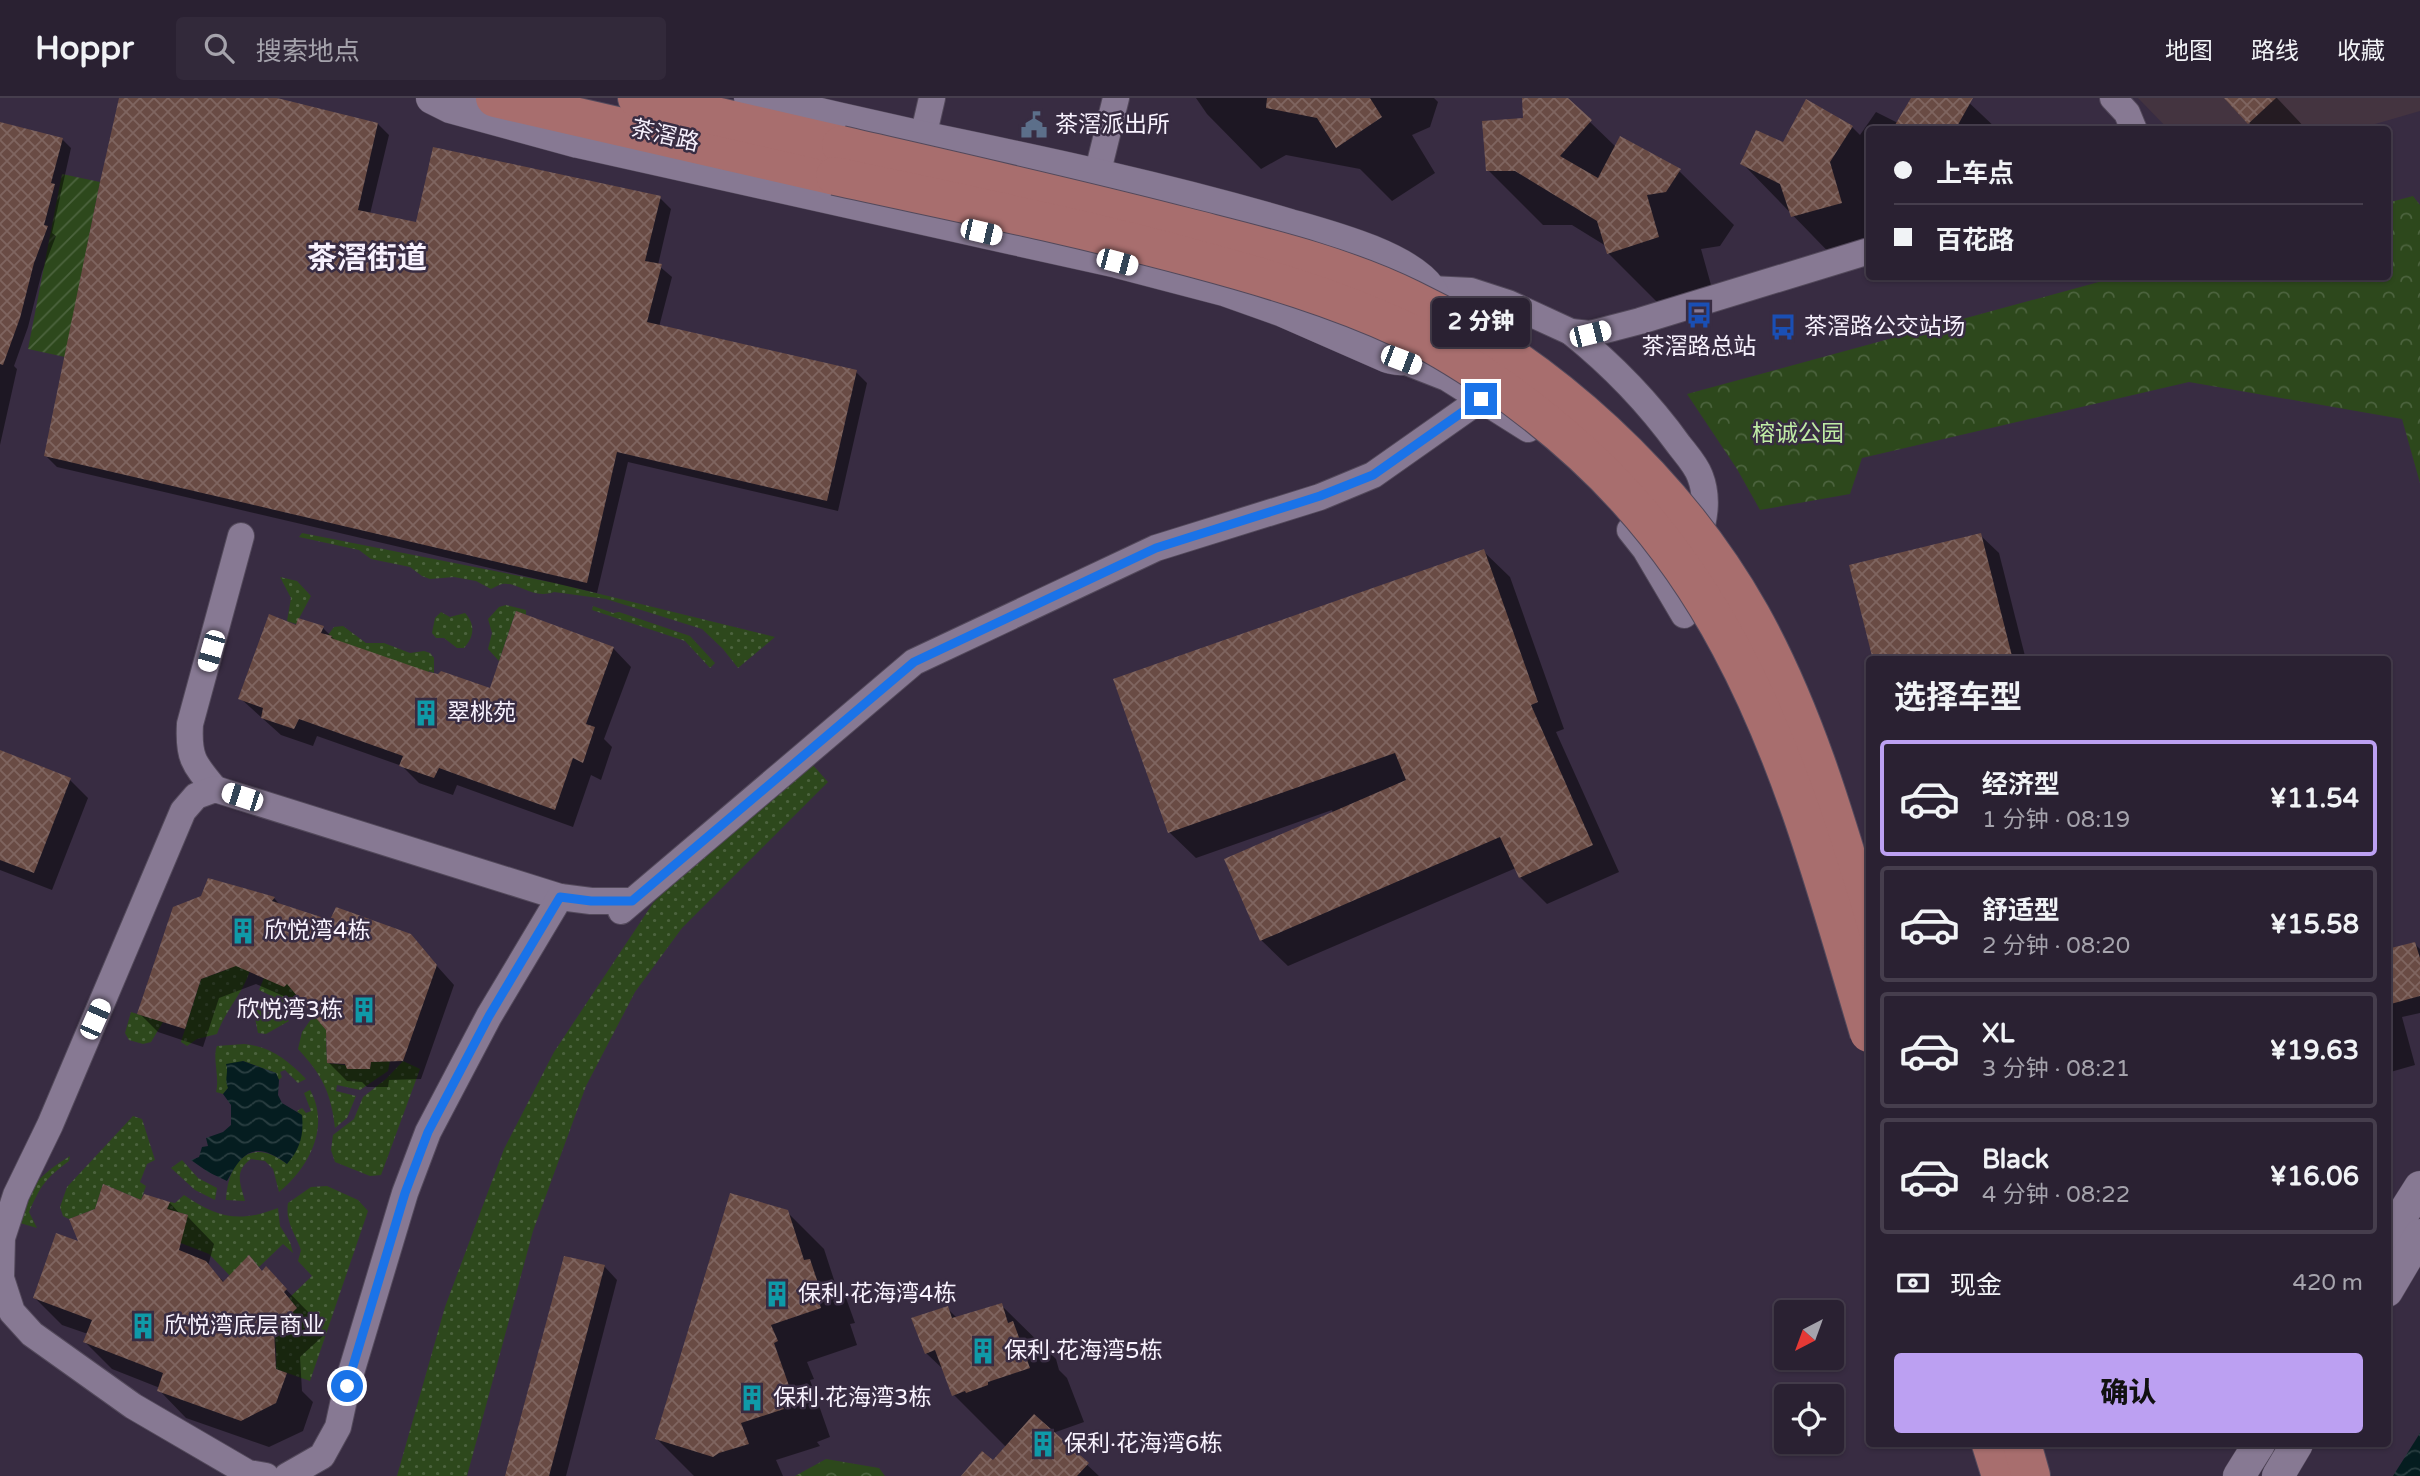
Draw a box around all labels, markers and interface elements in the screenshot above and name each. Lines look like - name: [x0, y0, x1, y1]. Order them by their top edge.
- search box: [176, 17, 666, 80]
- text: Hoppr: [35, 29, 134, 68]
- icon: search: [200, 29, 238, 67]
- text: 搜索地点: [256, 36, 360, 67]
- text: 地图: [2165, 37, 2213, 66]
- text: 路线: [2251, 37, 2299, 66]
- text: 收藏: [2337, 37, 2385, 66]
- public building icon: 茶滘派出所: [1019, 110, 1049, 140]
- place label: 茶滘派出所: [1055, 111, 1170, 139]
- street label: 茶滘路: [628, 115, 702, 157]
- text: 上车点: [1936, 158, 2014, 189]
- car: [959, 217, 1004, 247]
- text: 百花路: [1936, 225, 2014, 256]
- district label: 茶滘街道: [307, 240, 427, 277]
- car: [1094, 246, 1141, 278]
- callout: 2 分钟: [1432, 298, 1530, 346]
- bus stop icon: 茶滘路总站: [1684, 300, 1714, 330]
- text: 2 分钟: [1448, 308, 1514, 336]
- bus stop icon: 茶滘路公交站场: [1768, 312, 1798, 342]
- place label: 茶滘路公交站场: [1804, 313, 1965, 341]
- car: [1568, 319, 1613, 349]
- place label: 茶滘路总站: [1642, 333, 1757, 361]
- car: [1378, 343, 1425, 377]
- route end: [1465, 383, 1497, 415]
- park label: 榕诚公园: [1752, 420, 1844, 448]
- car: [196, 628, 227, 674]
- text: 选择车型: [1894, 679, 2022, 717]
- building icon: 翠桃苑: [411, 698, 441, 728]
- place label: 翠桃苑: [447, 699, 516, 727]
- icon: car: [1898, 767, 1961, 830]
- text: 经济型: [1982, 769, 2060, 800]
- car: [219, 781, 266, 813]
- text: ¥11.54: [2270, 783, 2359, 814]
- text: 1 分钟 · 08:19: [1982, 806, 2130, 834]
- icon: car: [1898, 893, 1961, 956]
- text: 舒适型: [1982, 895, 2060, 926]
- text: ¥15.58: [2270, 909, 2359, 940]
- building icon: 欣悦湾4栋: [228, 916, 258, 946]
- place label: 欣悦湾4栋: [264, 917, 370, 945]
- text: 2 分钟 · 08:20: [1982, 932, 2130, 960]
- building icon: 欣悦湾3栋: [349, 995, 379, 1025]
- car: [77, 996, 114, 1042]
- place label: 欣悦湾3栋: [237, 996, 343, 1024]
- text: XL: [1982, 1018, 2014, 1049]
- icon: car: [1898, 1019, 1961, 1082]
- text: ¥19.63: [2270, 1035, 2359, 1066]
- text: 3 分钟 · 08:21: [1982, 1055, 2130, 1083]
- text: Black: [1982, 1144, 2049, 1175]
- icon: car: [1898, 1145, 1961, 1208]
- text: ¥16.06: [2270, 1161, 2359, 1192]
- text: 4 分钟 · 08:22: [1982, 1181, 2130, 1209]
- icon: cash: [1894, 1264, 1932, 1302]
- text: 420 m: [2293, 1269, 2363, 1297]
- text: 现金: [1950, 1270, 2002, 1301]
- building icon: 保利·花海湾4栋: [762, 1279, 792, 1309]
- place label: 保利·花海湾4栋: [798, 1280, 956, 1308]
- north arrow: [1774, 1300, 1844, 1370]
- map controls: [1774, 1300, 1844, 1454]
- building icon: 欣悦湾底层商业: [128, 1311, 158, 1341]
- place label: 欣悦湾底层商业: [164, 1312, 325, 1340]
- building icon: 保利·花海湾5栋: [968, 1336, 998, 1366]
- place label: 保利·花海湾5栋: [1004, 1337, 1162, 1365]
- button: 确认: [1894, 1353, 2363, 1433]
- route start: [331, 1370, 363, 1402]
- building icon: 保利·花海湾3栋: [737, 1383, 767, 1413]
- place label: 保利·花海湾3栋: [773, 1384, 931, 1412]
- button: locate: [1774, 1384, 1844, 1454]
- building icon: 保利·花海湾6栋: [1028, 1429, 1058, 1459]
- place label: 保利·花海湾6栋: [1064, 1430, 1222, 1458]

